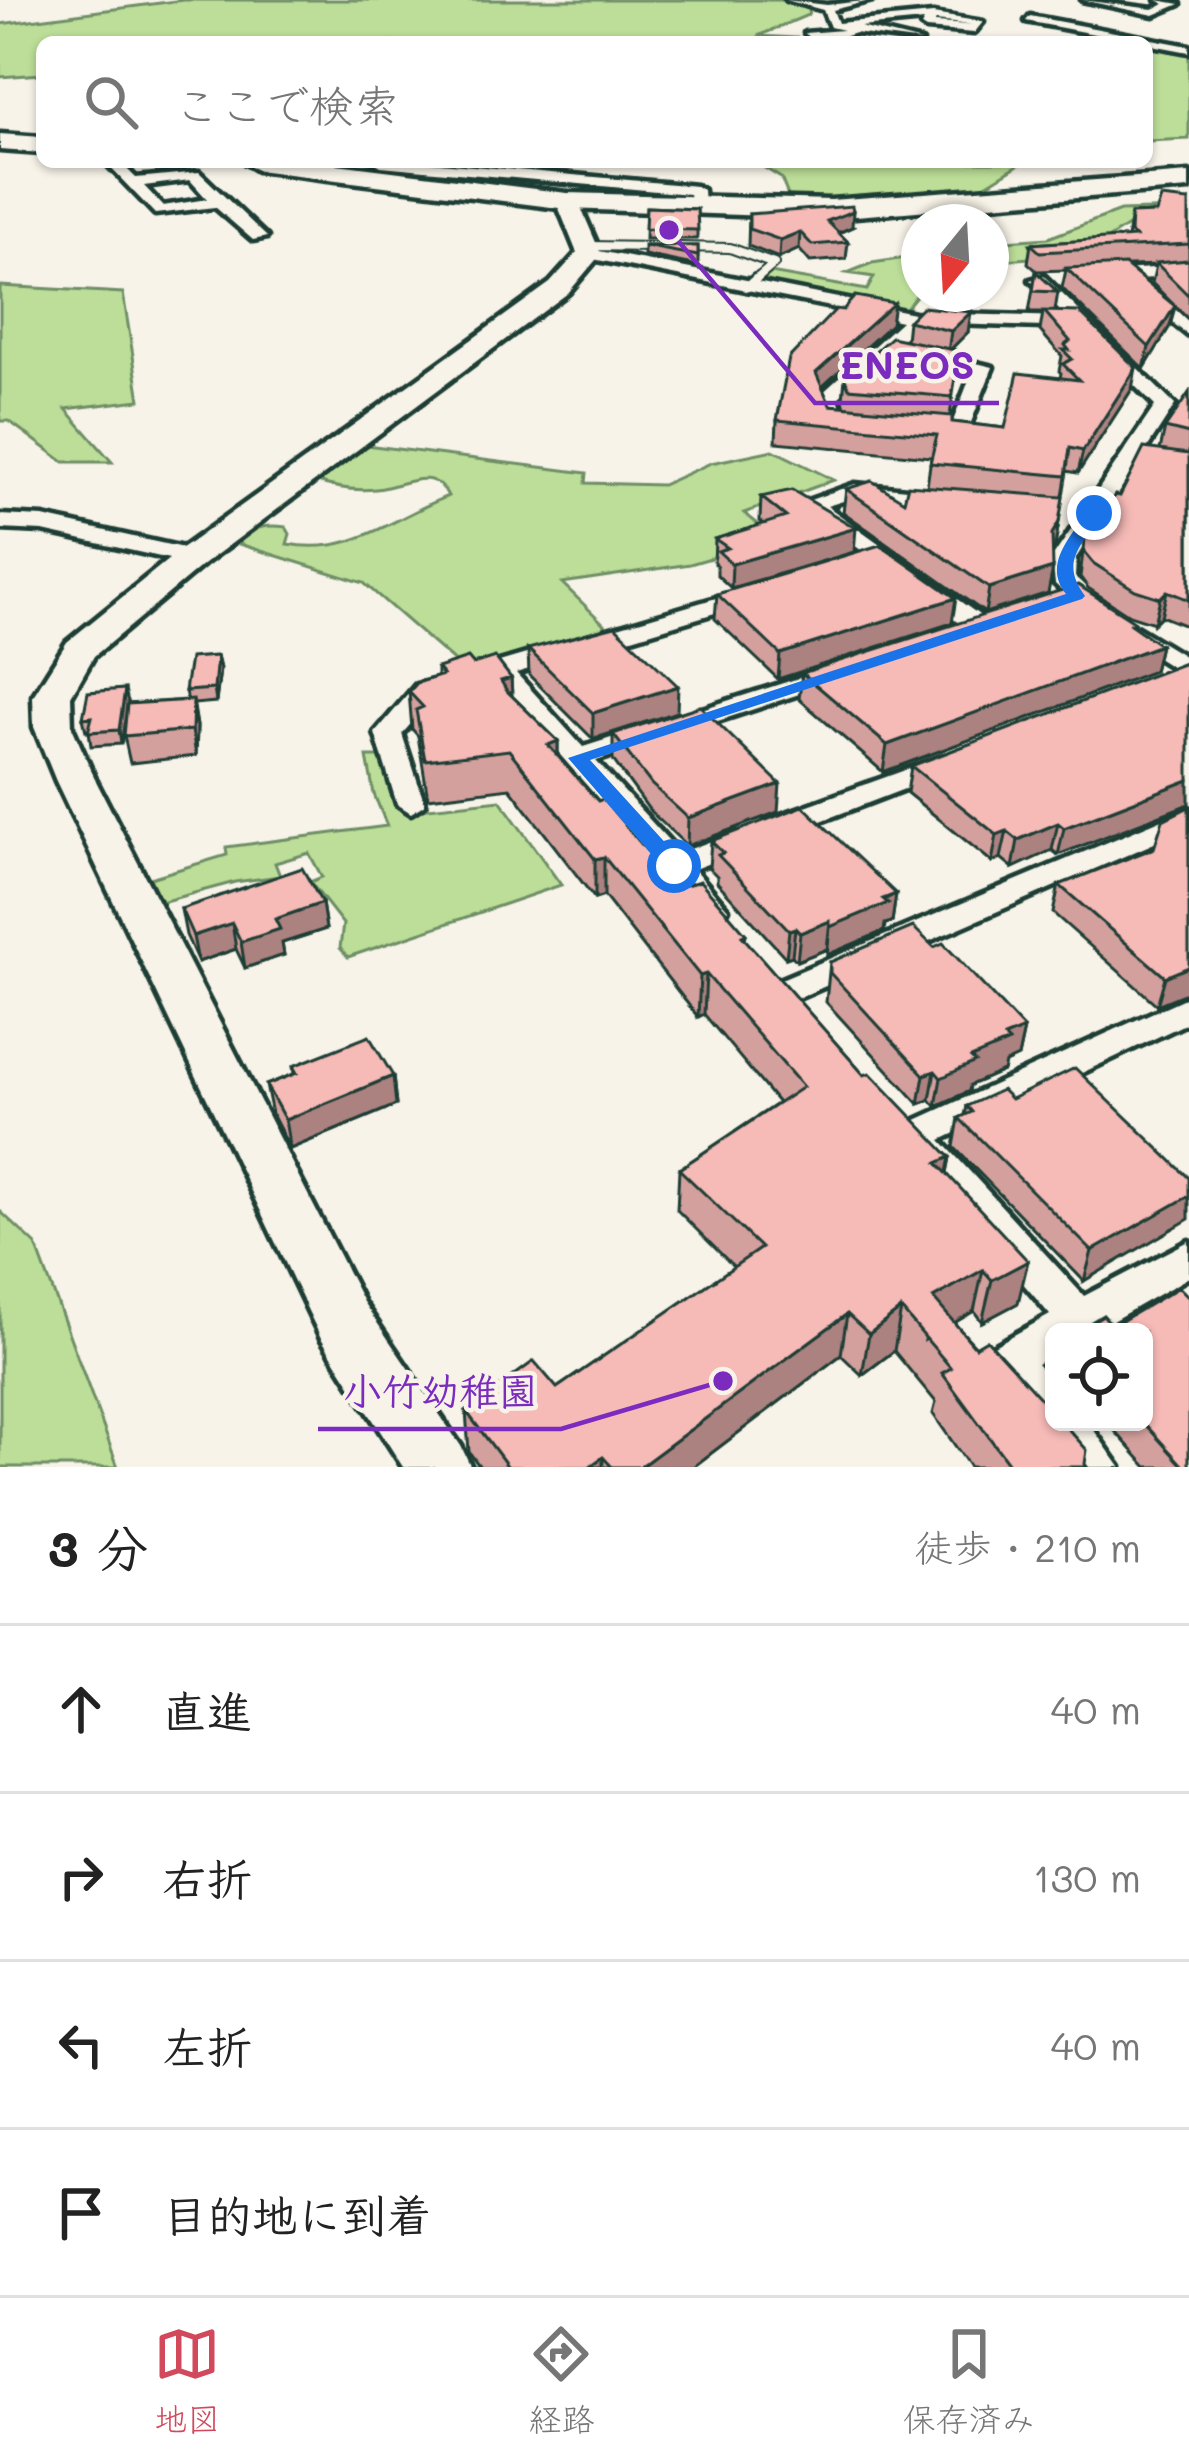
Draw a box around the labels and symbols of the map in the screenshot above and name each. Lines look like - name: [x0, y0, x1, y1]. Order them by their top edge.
- north arrow: [901, 204, 1009, 312]
- callout: ENEOS: [815, 328, 999, 403]
- text: ENEOS: [839, 338, 975, 389]
- route end: [1067, 486, 1121, 540]
- route start: [647, 839, 701, 893]
- callout: 小竹幼稚園: [318, 1354, 561, 1429]
- text: 小竹幼稚園: [342, 1364, 538, 1415]

